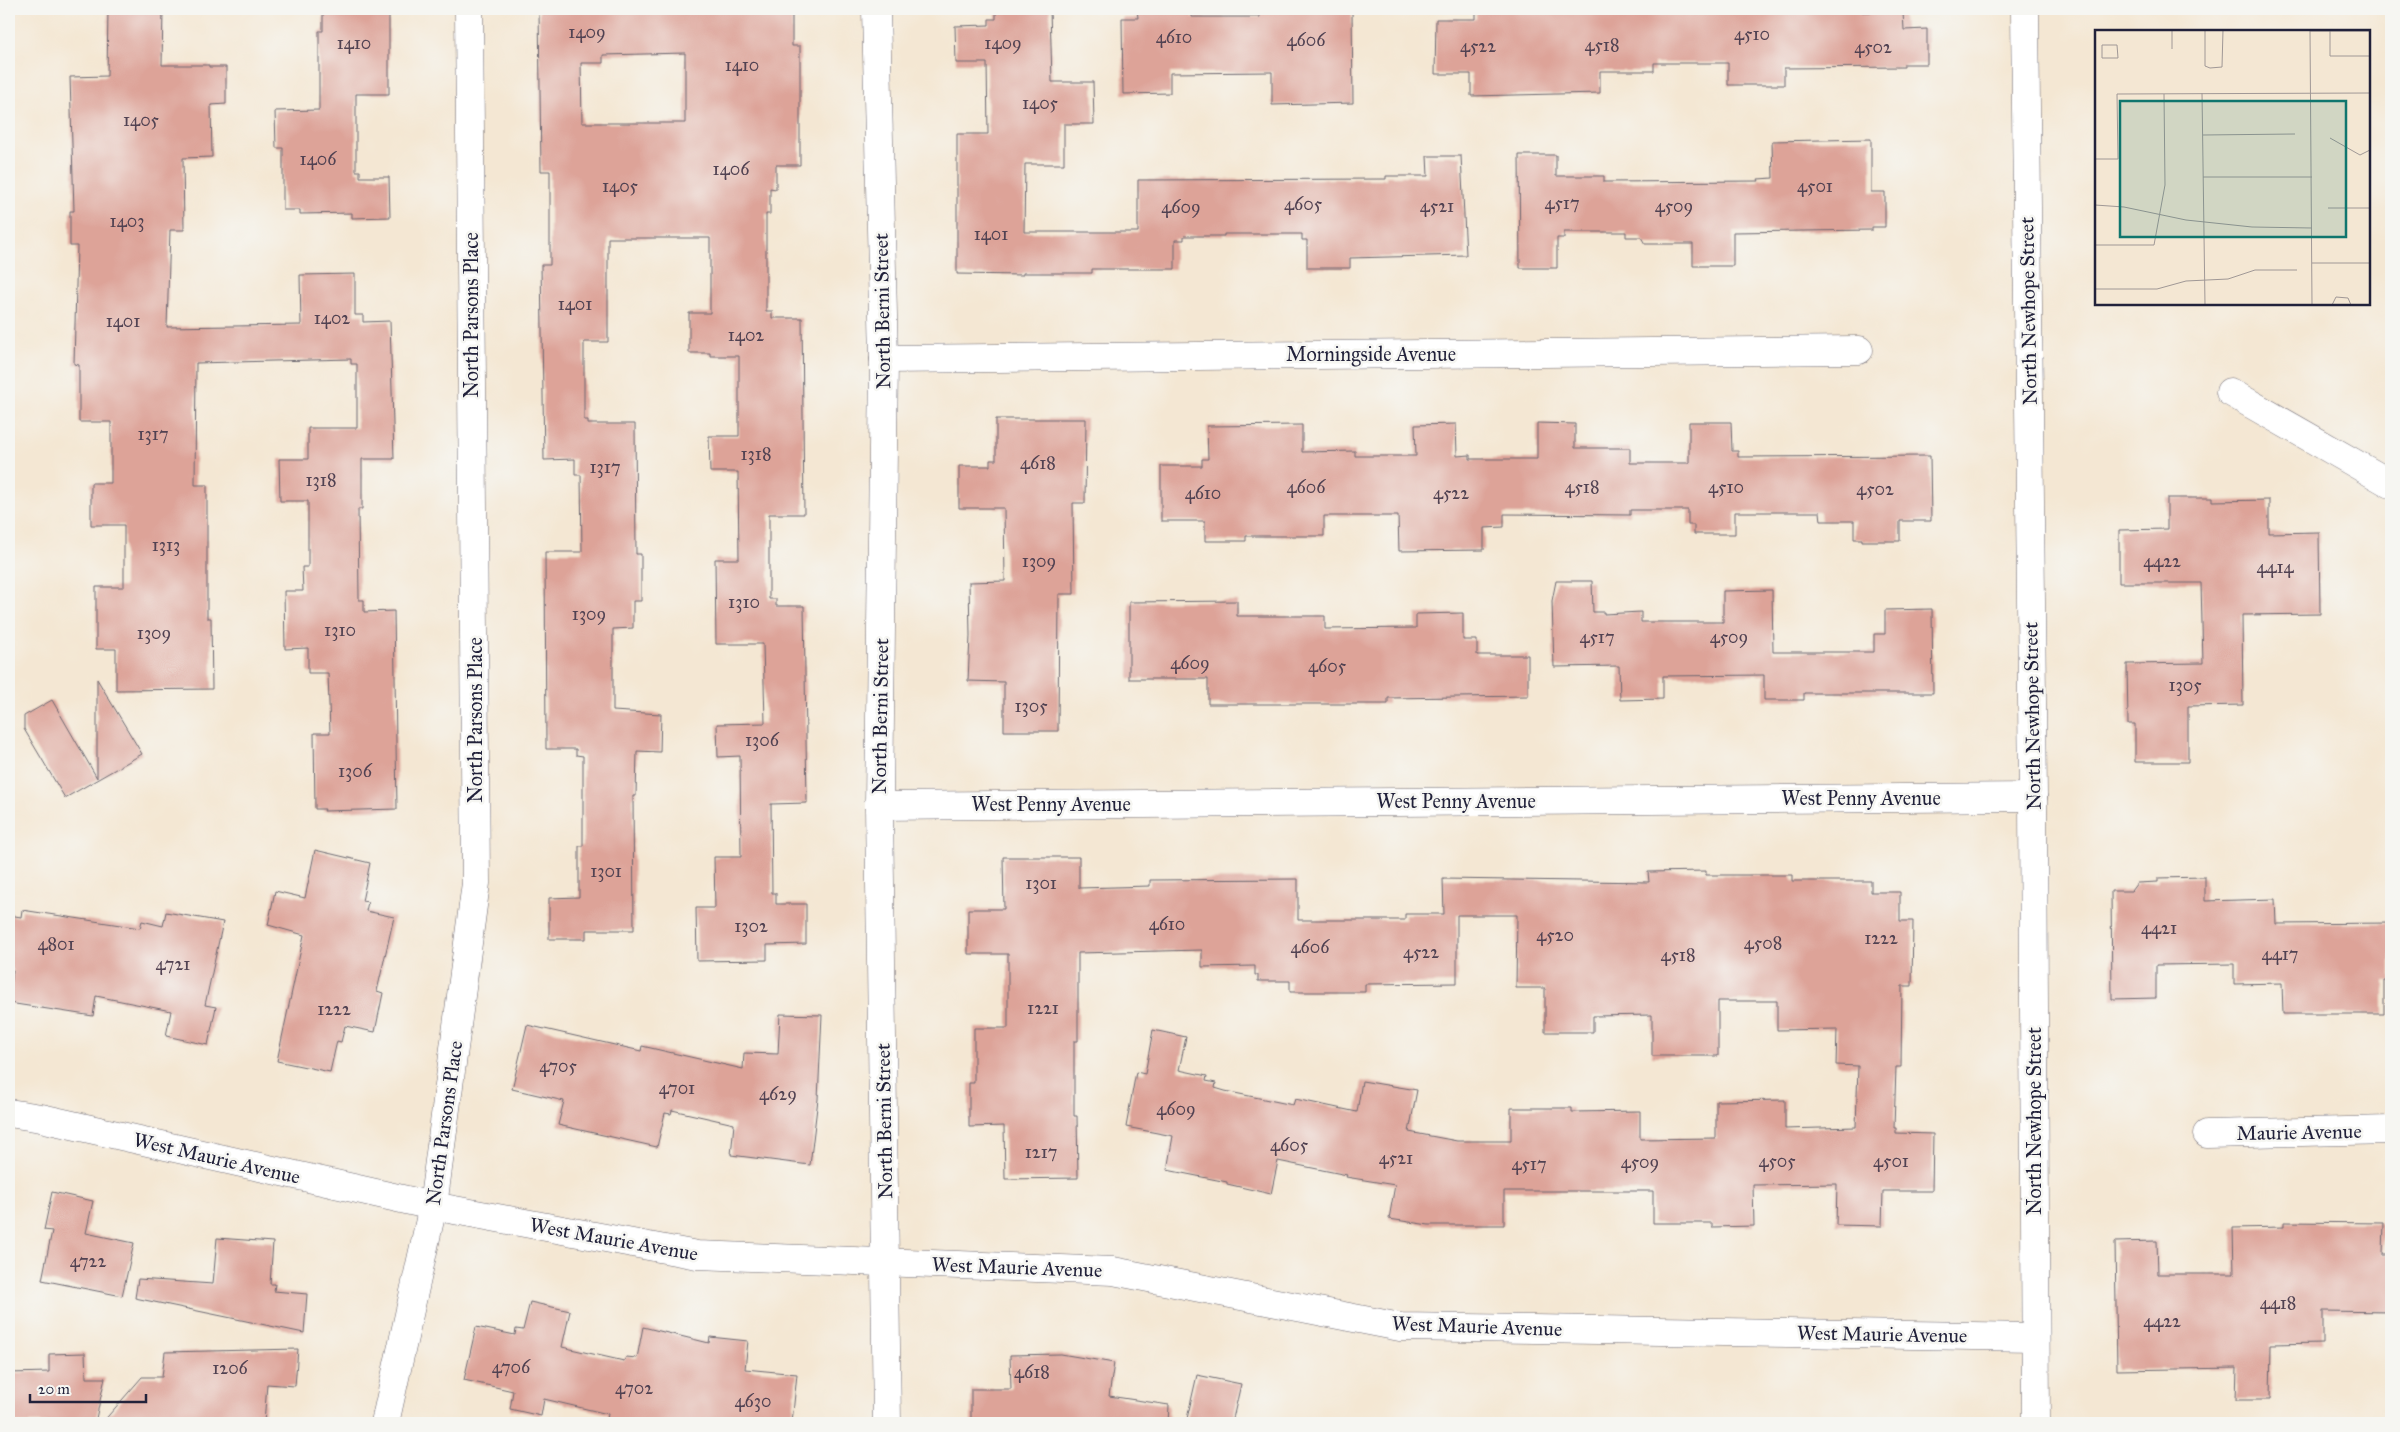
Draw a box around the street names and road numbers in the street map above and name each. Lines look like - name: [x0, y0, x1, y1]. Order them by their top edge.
- street label: North Newhope Street: [2014, 217, 2042, 405]
- street label: North Parsons Place: [459, 232, 483, 398]
- street label: North Berni Street: [869, 233, 895, 389]
- street label: Morningside Avenue: [1286, 342, 1456, 367]
- street label: North Newhope Street: [2018, 622, 2046, 810]
- street label: North Parsons Place: [463, 637, 487, 803]
- street label: North Berni Street: [867, 638, 893, 794]
- street label: West Penny Avenue: [1781, 786, 1941, 810]
- street label: West Penny Avenue: [1376, 789, 1536, 813]
- street label: West Penny Avenue: [971, 792, 1131, 816]
- street label: North Newhope Street: [2022, 1027, 2046, 1215]
- street label: North Parsons Place: [421, 1039, 467, 1207]
- street label: North Berni Street: [871, 1043, 897, 1199]
- street label: Maurie Avenue: [2236, 1119, 2362, 1145]
- street label: West Maurie Avenue: [131, 1127, 303, 1189]
- street label: West Maurie Avenue: [528, 1212, 700, 1266]
- street label: West Maurie Avenue: [931, 1252, 1103, 1282]
- street label: West Maurie Avenue: [1391, 1311, 1563, 1341]
- street label: West Maurie Avenue: [1797, 1321, 1967, 1347]

